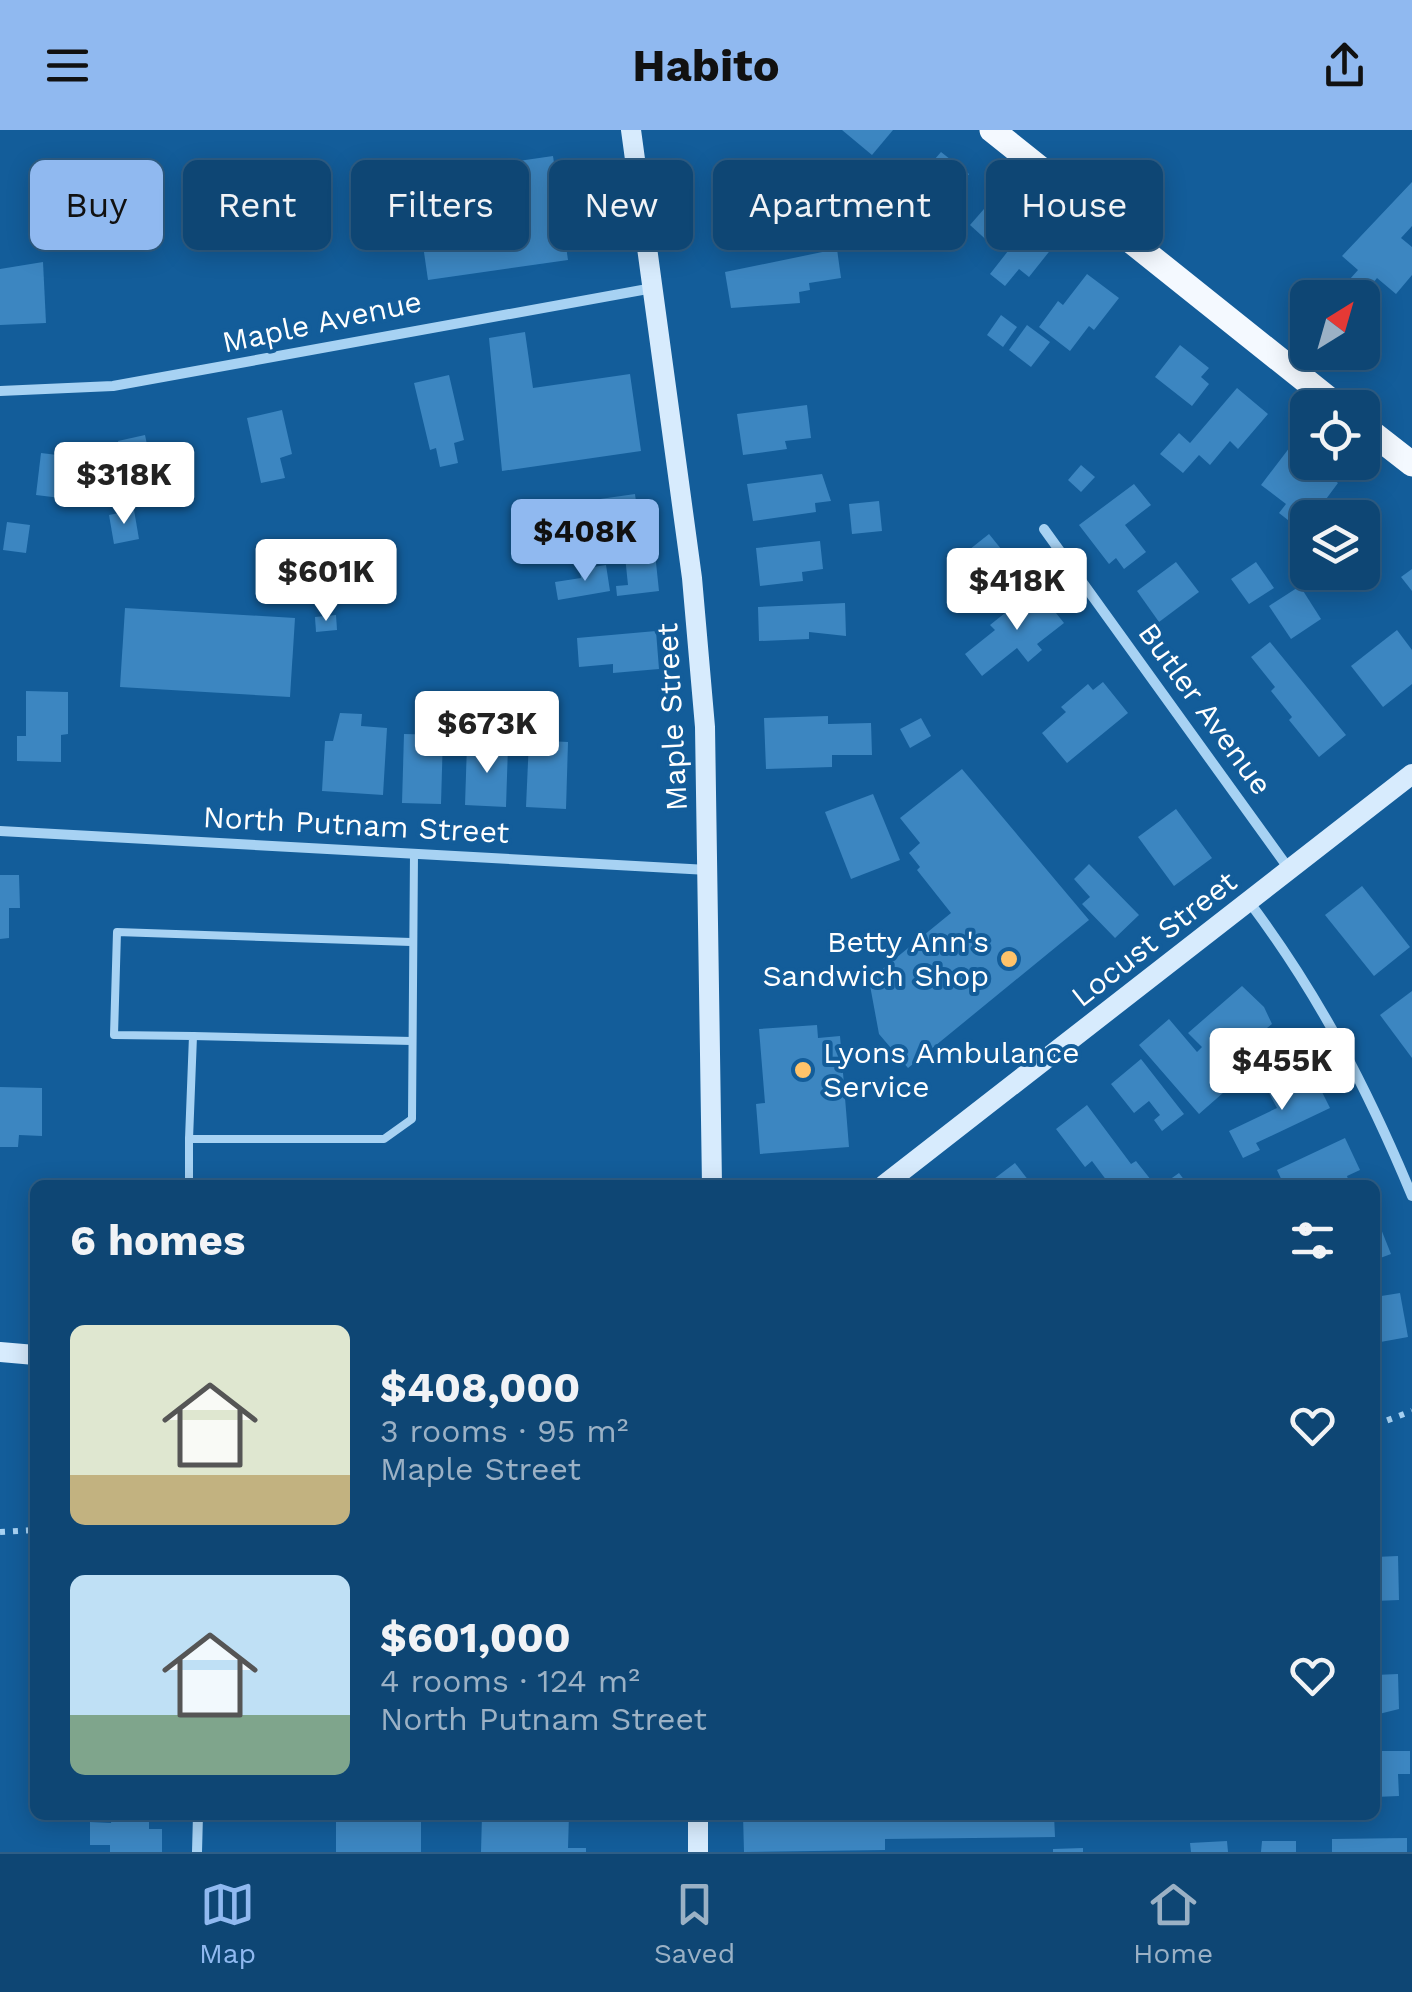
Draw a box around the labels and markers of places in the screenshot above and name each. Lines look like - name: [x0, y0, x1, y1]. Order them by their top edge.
- pin: $318K: [54, 442, 194, 527]
- pin: $408K: [515, 499, 655, 584]
- pin: $601K: [256, 539, 396, 624]
- pin: $418K: [947, 548, 1087, 633]
- pin: $673K: [417, 691, 557, 776]
- place label: Betty Ann's Sandwich Shop: [762, 924, 989, 993]
- marker: Betty Ann's Sandwich Shop: [998, 948, 1020, 970]
- pin: $455K: [1212, 1028, 1352, 1113]
- place label: Lyons Ambulance Service: [823, 1035, 1080, 1104]
- marker: Lyons Ambulance Service: [792, 1059, 814, 1081]

